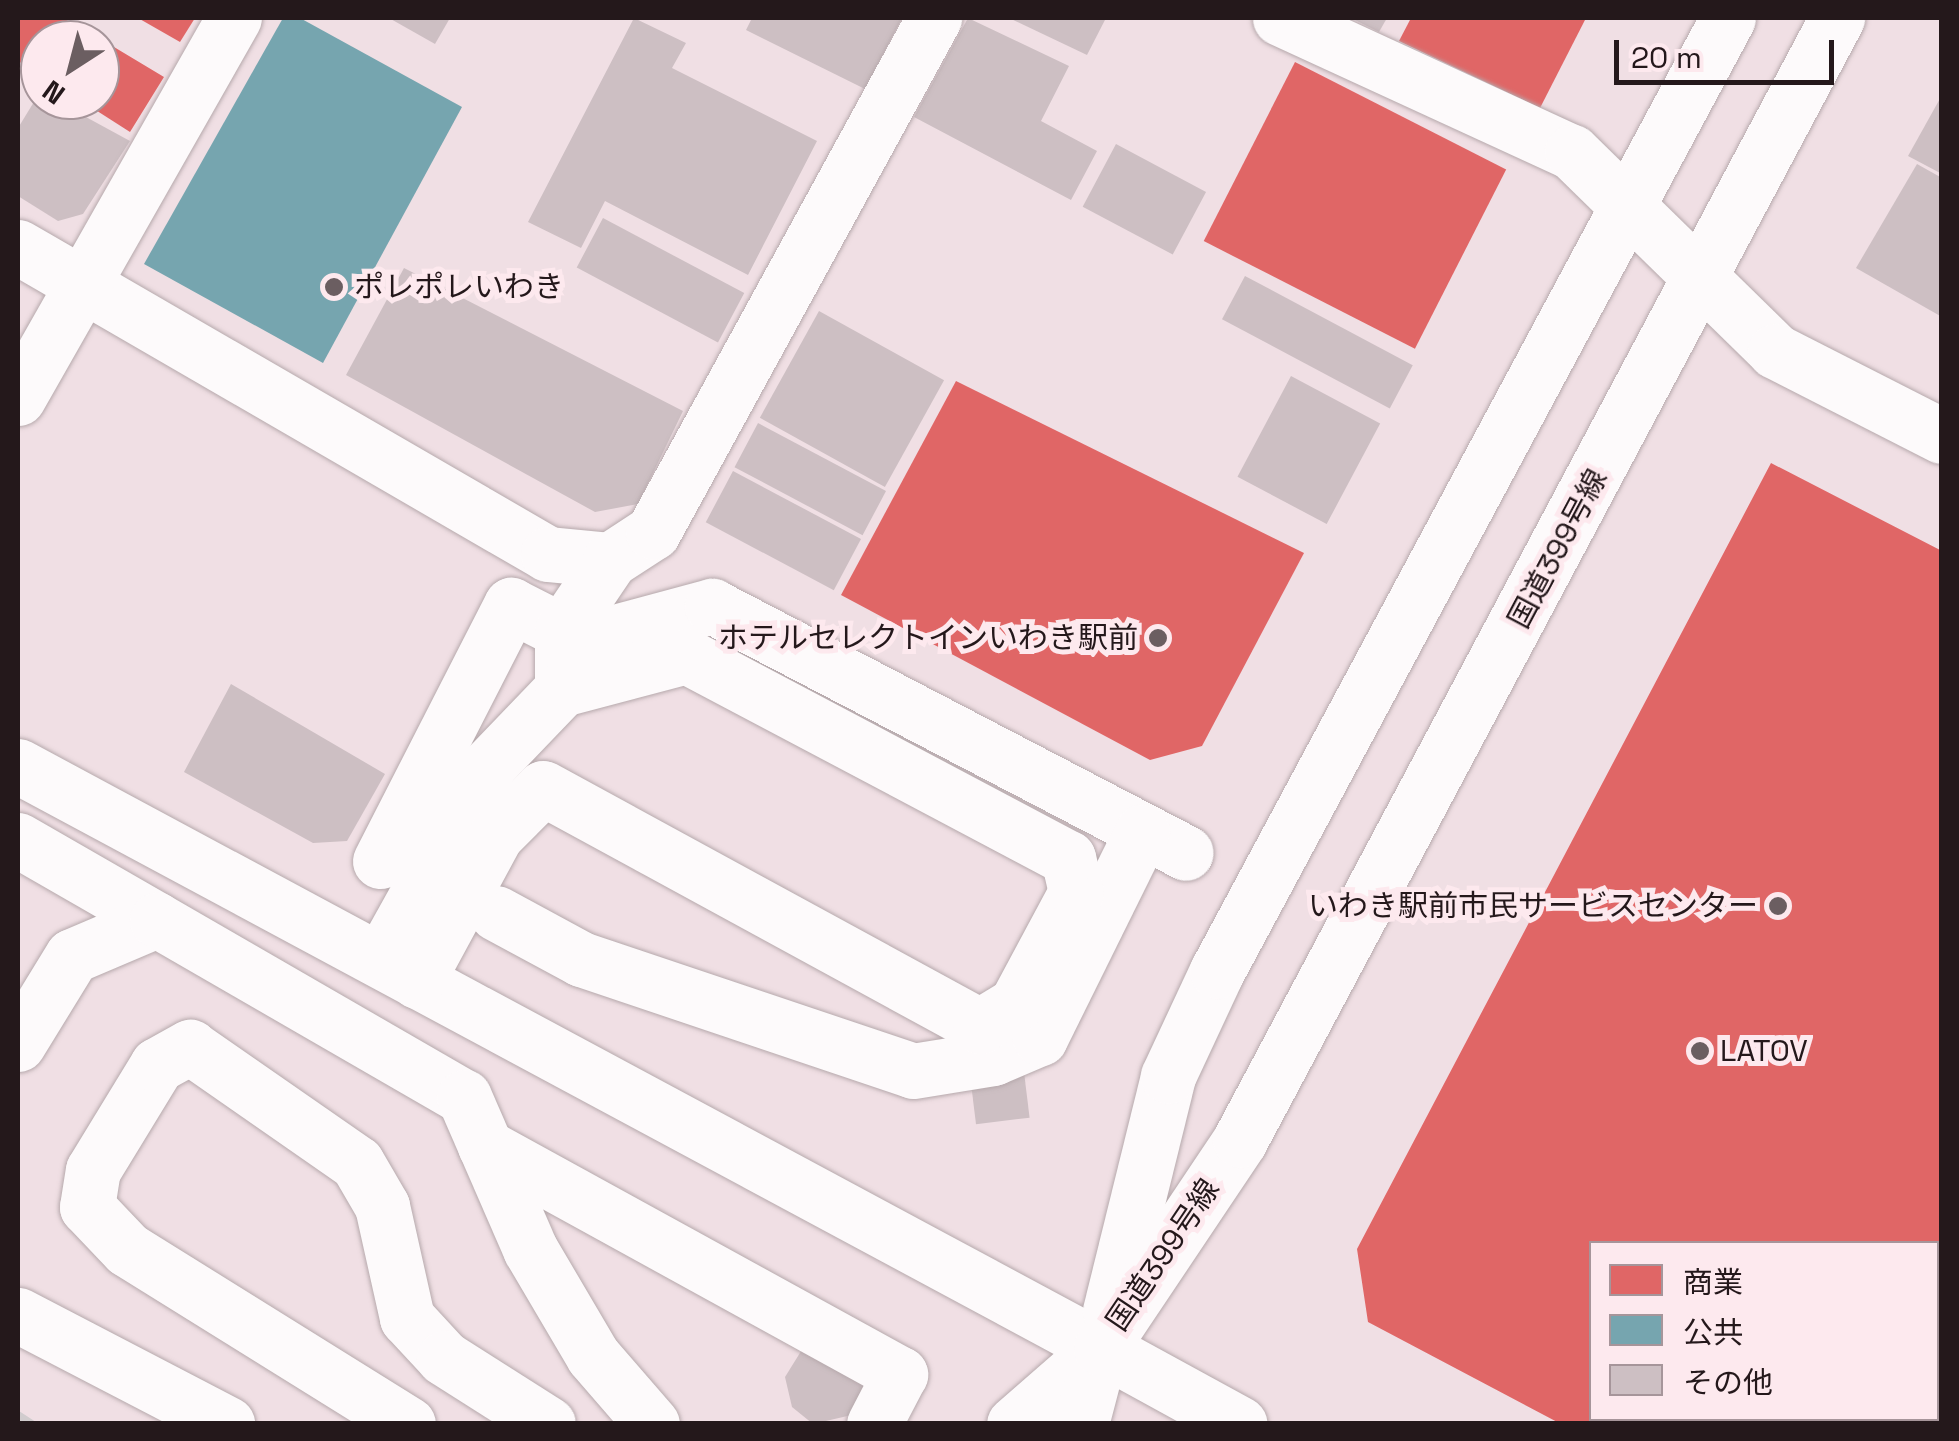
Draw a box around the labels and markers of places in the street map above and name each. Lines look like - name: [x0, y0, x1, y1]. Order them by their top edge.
- place label: ポレポレいわき: [354, 269, 564, 305]
- marker: ポレポレいわき: [323, 276, 345, 298]
- place label: ホテルセレクトインいわき駅前: [718, 620, 1138, 656]
- marker: ホテルセレクトインいわき駅前: [1147, 627, 1169, 649]
- place label: いわき駅前市民サービスセンター: [1308, 888, 1758, 924]
- marker: いわき駅前市民サービスセンター: [1767, 895, 1789, 917]
- place label: LATOV: [1720, 1033, 1808, 1069]
- marker: LATOV: [1689, 1040, 1711, 1062]

